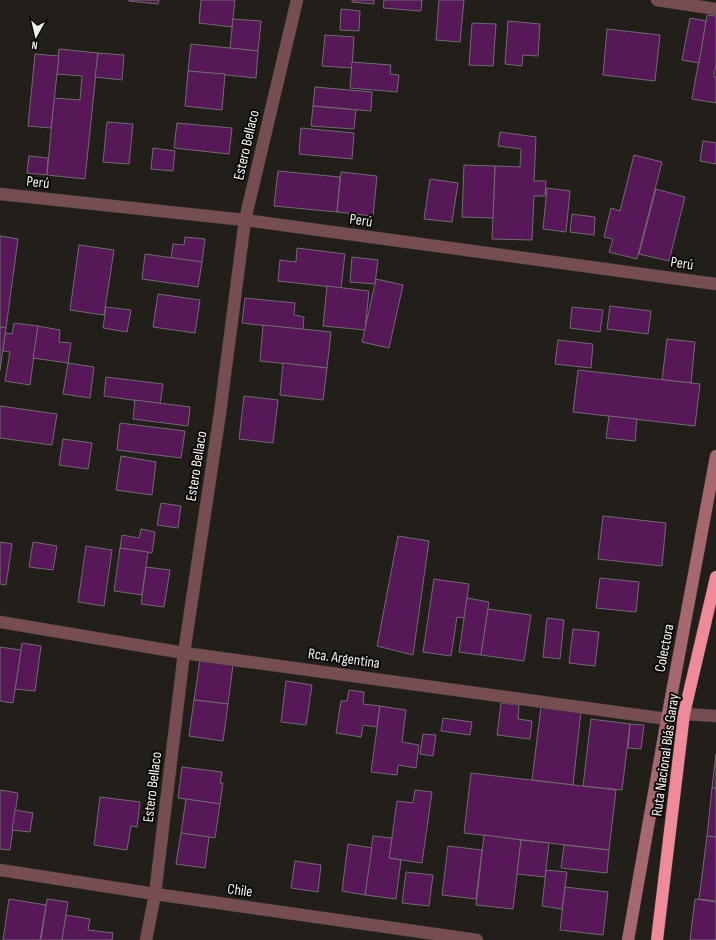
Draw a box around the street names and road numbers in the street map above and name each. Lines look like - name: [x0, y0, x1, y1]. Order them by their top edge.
- street label: Estero Bellaco: [229, 108, 264, 182]
- street label: Perú: [26, 172, 50, 193]
- street label: Perú: [348, 209, 374, 231]
- street label: Perú: [669, 252, 695, 274]
- street label: Estero Bellaco: [182, 430, 211, 503]
- street label: Colectora: [651, 622, 678, 674]
- street label: Rca. Argentina: [307, 644, 381, 673]
- street label: Ruta Nacional Blás Garay: [648, 692, 684, 817]
- street label: Estero Bellaco: [139, 751, 166, 823]
- street label: Chile: [226, 879, 254, 902]

